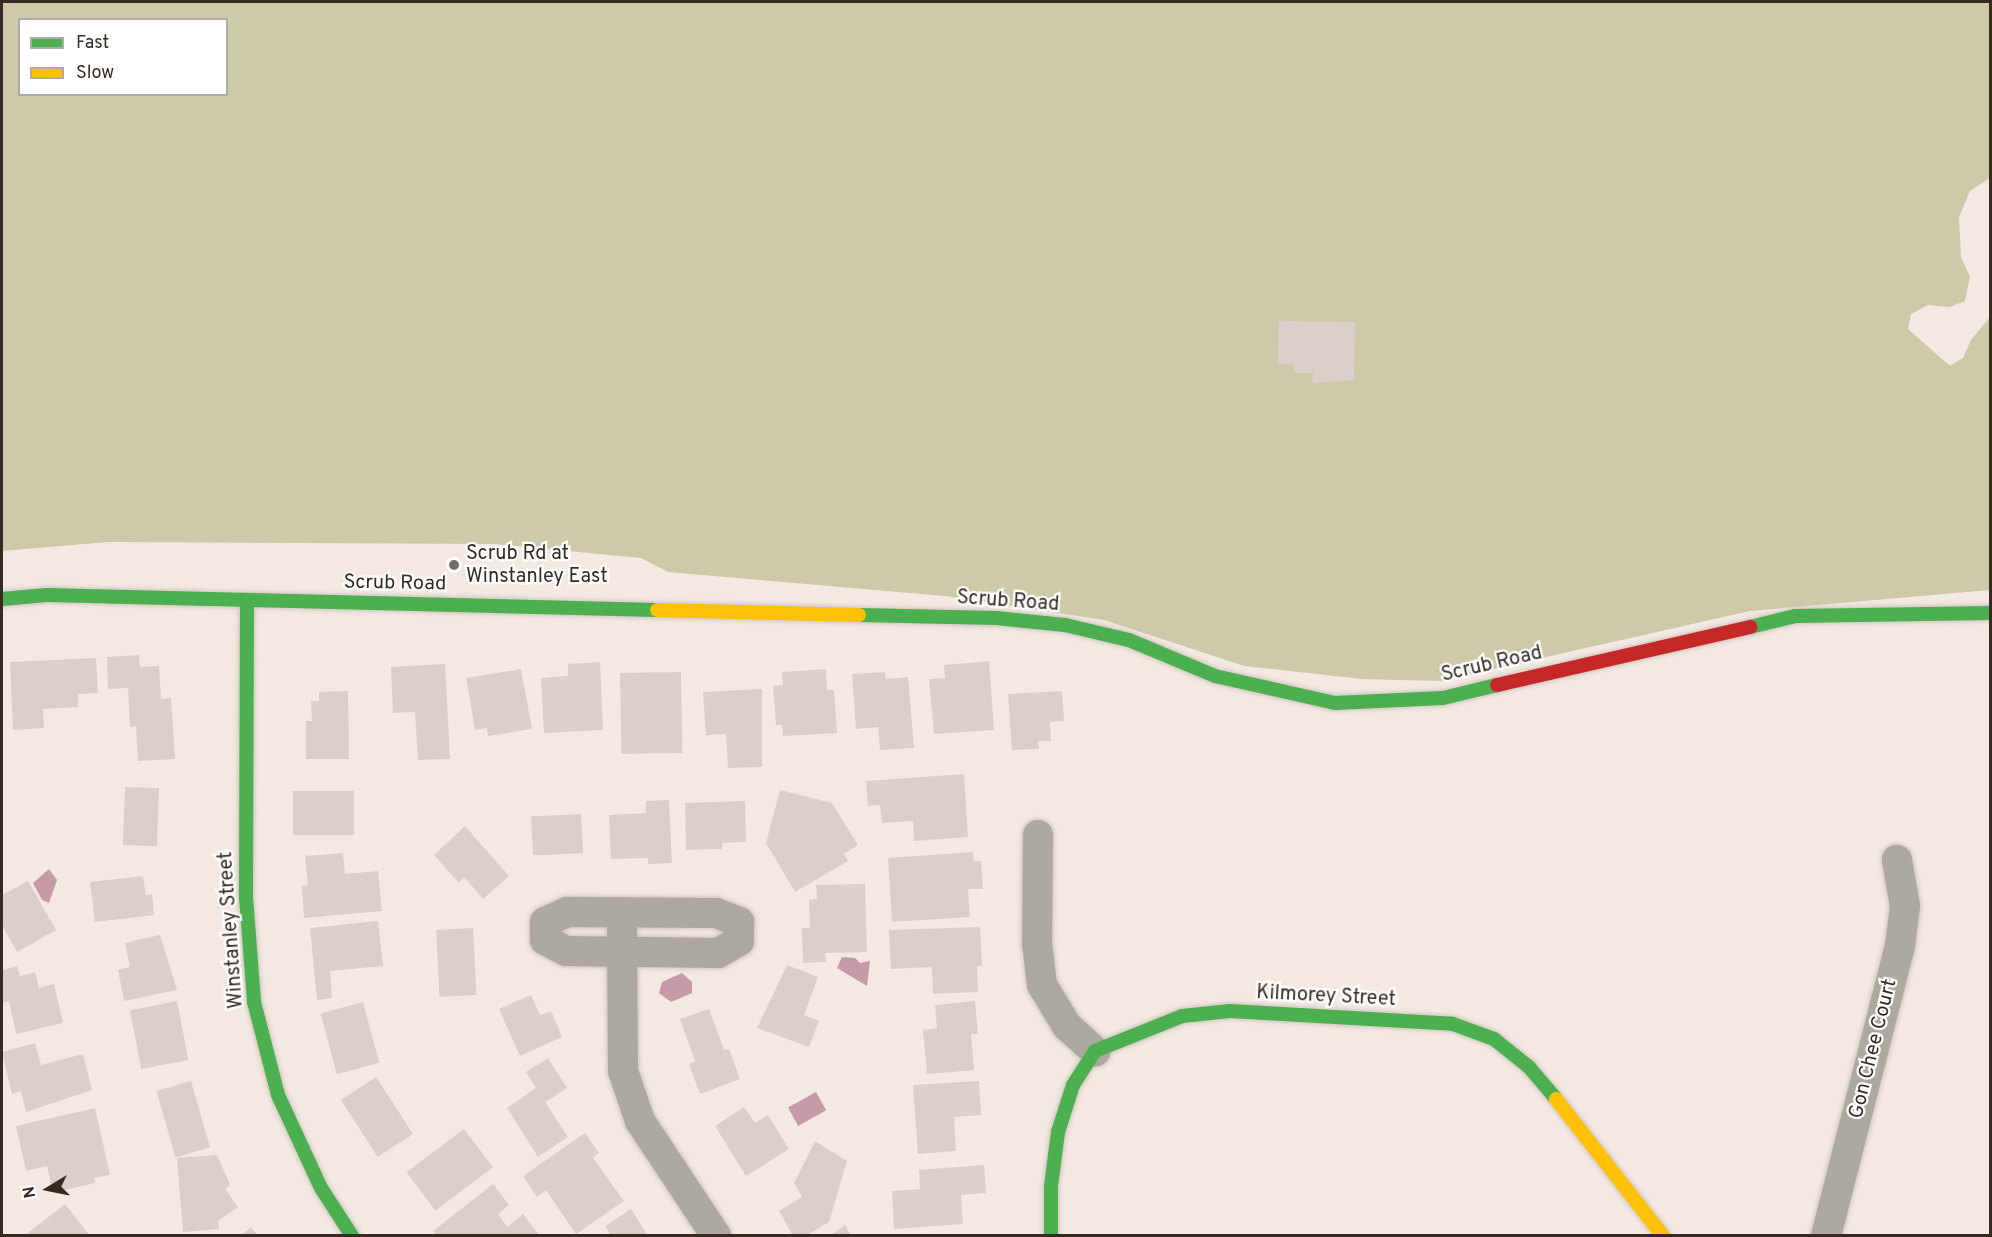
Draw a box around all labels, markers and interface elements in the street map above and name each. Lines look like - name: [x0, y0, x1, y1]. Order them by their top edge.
- legend: [18, 18, 228, 96]
- text: Fast: [76, 32, 109, 55]
- text: Slow: [76, 62, 114, 85]
- place label: Scrub Rd at Winstanley East: [466, 542, 608, 589]
- marker: Scrub Rd at Winstanley East: [447, 558, 461, 572]
- street label: Scrub Road: [343, 571, 447, 597]
- street label: Scrub Road: [956, 586, 1060, 618]
- street label: Scrub Road: [1439, 642, 1545, 688]
- street label: Winstanley Street: [215, 851, 249, 1009]
- street label: Gon Chee Court: [1845, 977, 1903, 1121]
- street label: Kilmorey Street: [1256, 981, 1396, 1013]
- north arrow: [18, 1159, 78, 1219]
- text: N: [19, 1185, 41, 1200]

